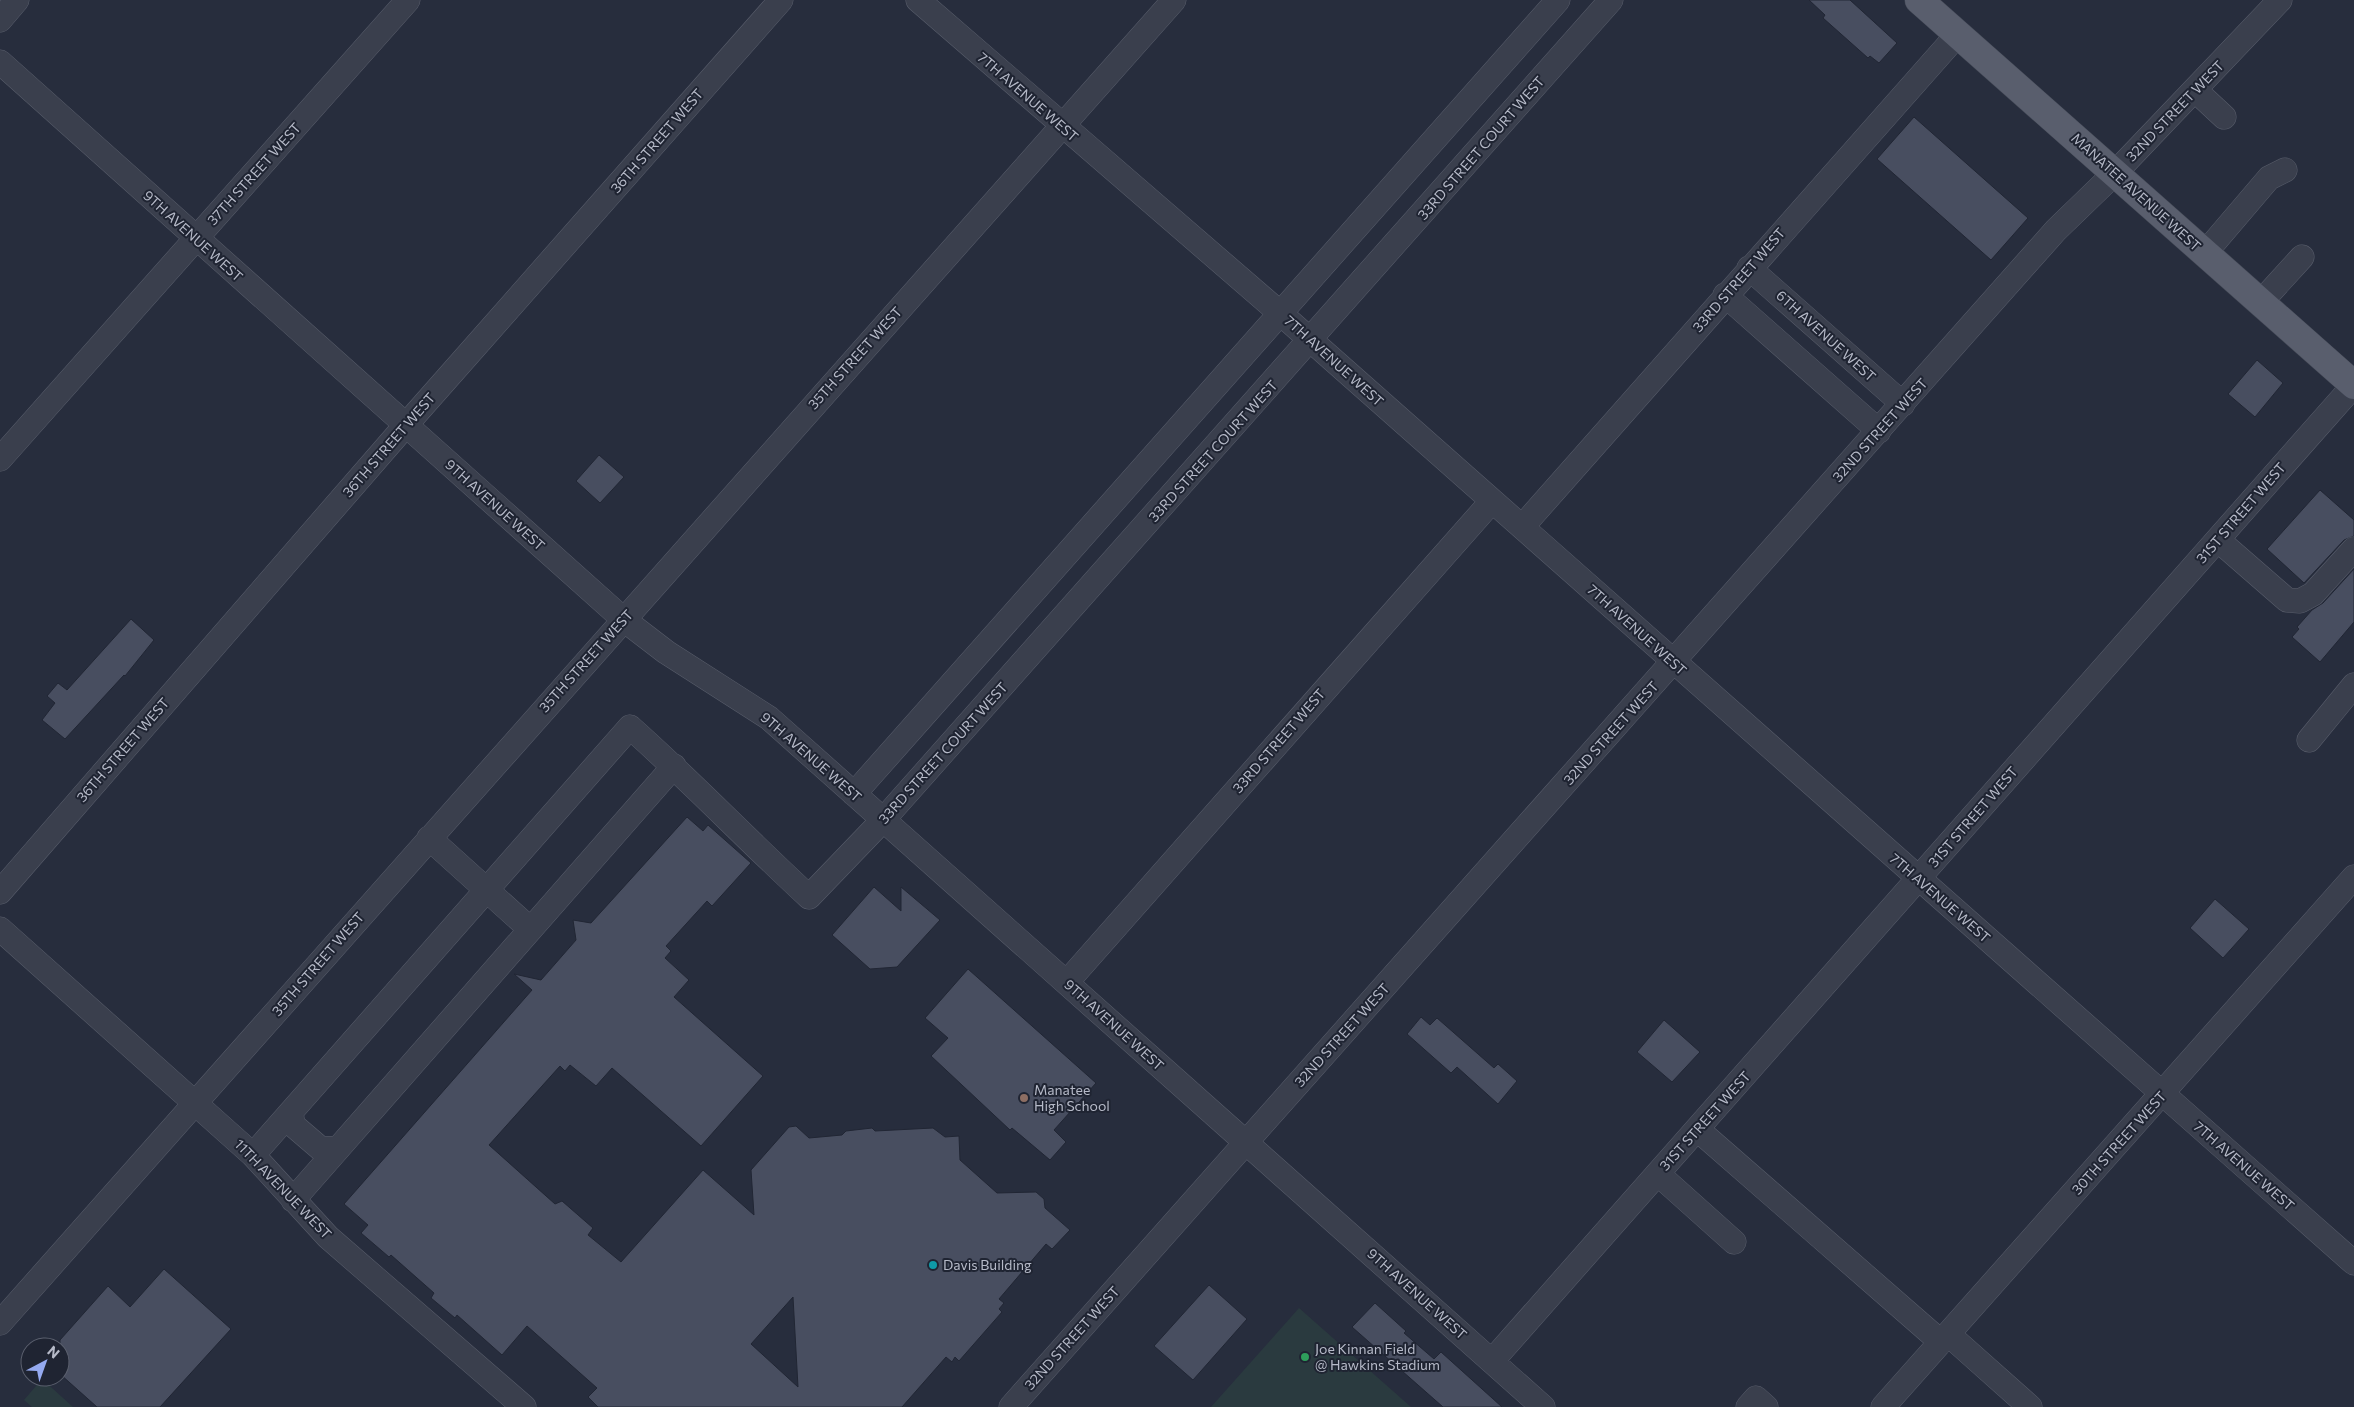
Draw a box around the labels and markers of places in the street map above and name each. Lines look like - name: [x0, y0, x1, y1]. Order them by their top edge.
- place label: Manatee High School: [1034, 1081, 1110, 1114]
- marker: Manatee High School: [1018, 1092, 1030, 1104]
- place label: Davis Building: [943, 1256, 1032, 1273]
- marker: Davis Building: [927, 1259, 939, 1271]
- place label: Joe Kinnan Field @ Hawkins Stadium: [1315, 1340, 1440, 1373]
- marker: Joe Kinnan Field @ Hawkins Stadium: [1299, 1351, 1311, 1363]

